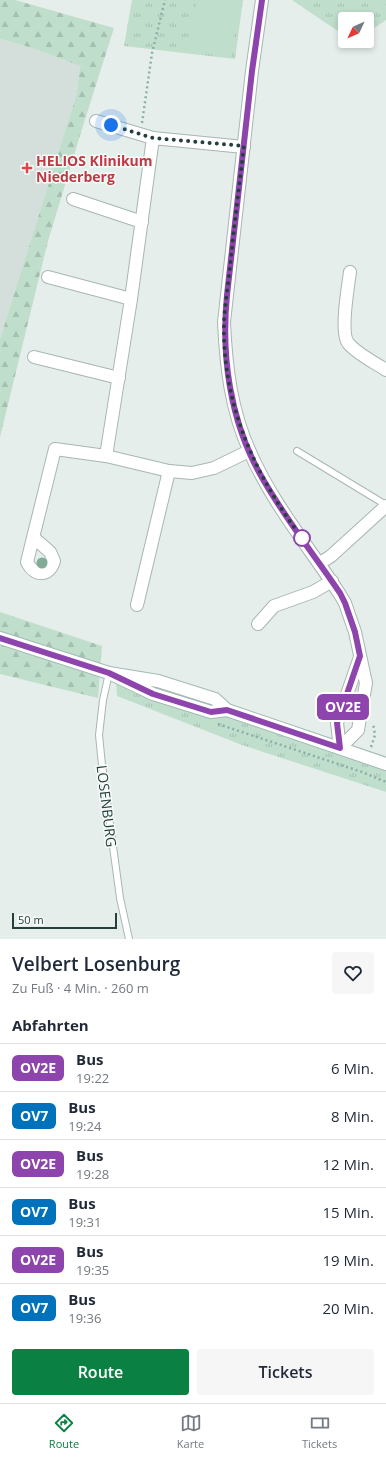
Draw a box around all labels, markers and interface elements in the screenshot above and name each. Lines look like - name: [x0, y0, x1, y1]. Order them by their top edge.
- north arrow: [338, 12, 374, 48]
- map controls: [338, 12, 374, 48]
- your location: [101, 115, 121, 135]
- place label: HELIOS Klinikum Niederberg: [36, 151, 153, 186]
- marker: HELIOS Klinikum Niederberg: [21, 162, 33, 174]
- unlabelled marker: [293, 529, 311, 547]
- line badge: OV2E: [315, 694, 371, 720]
- text: OV2E: [325, 697, 361, 716]
- street label: LOSENBURG: [93, 764, 121, 848]
- scale bar: [12, 911, 117, 930]
- text: 50 m: [18, 912, 44, 927]
- text: Velbert Losenburg: [12, 951, 180, 977]
- button: heart: [332, 952, 374, 994]
- text: Zu Fuß · 4 Min. · 260 m: [12, 979, 149, 997]
- text: Abfahrten: [12, 1015, 89, 1035]
- text: Bus: [76, 1049, 104, 1069]
- text: OV2E: [20, 1058, 56, 1077]
- text: 6 Min.: [331, 1058, 374, 1078]
- text: 19:22: [76, 1069, 109, 1087]
- text: Bus: [68, 1097, 96, 1117]
- text: OV7: [20, 1106, 48, 1125]
- text: 8 Min.: [331, 1106, 374, 1126]
- text: 19:24: [68, 1117, 101, 1135]
- text: Bus: [76, 1145, 104, 1165]
- text: OV2E: [20, 1154, 56, 1173]
- text: 12 Min.: [323, 1154, 374, 1174]
- text: 19:28: [76, 1165, 109, 1183]
- text: Bus: [68, 1193, 96, 1213]
- text: OV7: [20, 1202, 48, 1221]
- text: 15 Min.: [323, 1202, 374, 1222]
- text: 19:31: [68, 1213, 101, 1231]
- text: Bus: [76, 1241, 104, 1261]
- text: OV2E: [20, 1250, 56, 1269]
- text: 19 Min.: [323, 1250, 374, 1270]
- text: 19:35: [76, 1261, 109, 1279]
- text: Bus: [68, 1289, 96, 1309]
- text: OV7: [20, 1298, 48, 1317]
- text: 20 Min.: [323, 1298, 374, 1318]
- text: 19:36: [68, 1309, 101, 1327]
- button: Route: [12, 1349, 189, 1395]
- button: Tickets: [197, 1349, 374, 1395]
- tab: Route: [49, 1412, 79, 1451]
- tab: Karte: [177, 1412, 204, 1451]
- tab: Tickets: [302, 1412, 337, 1451]

